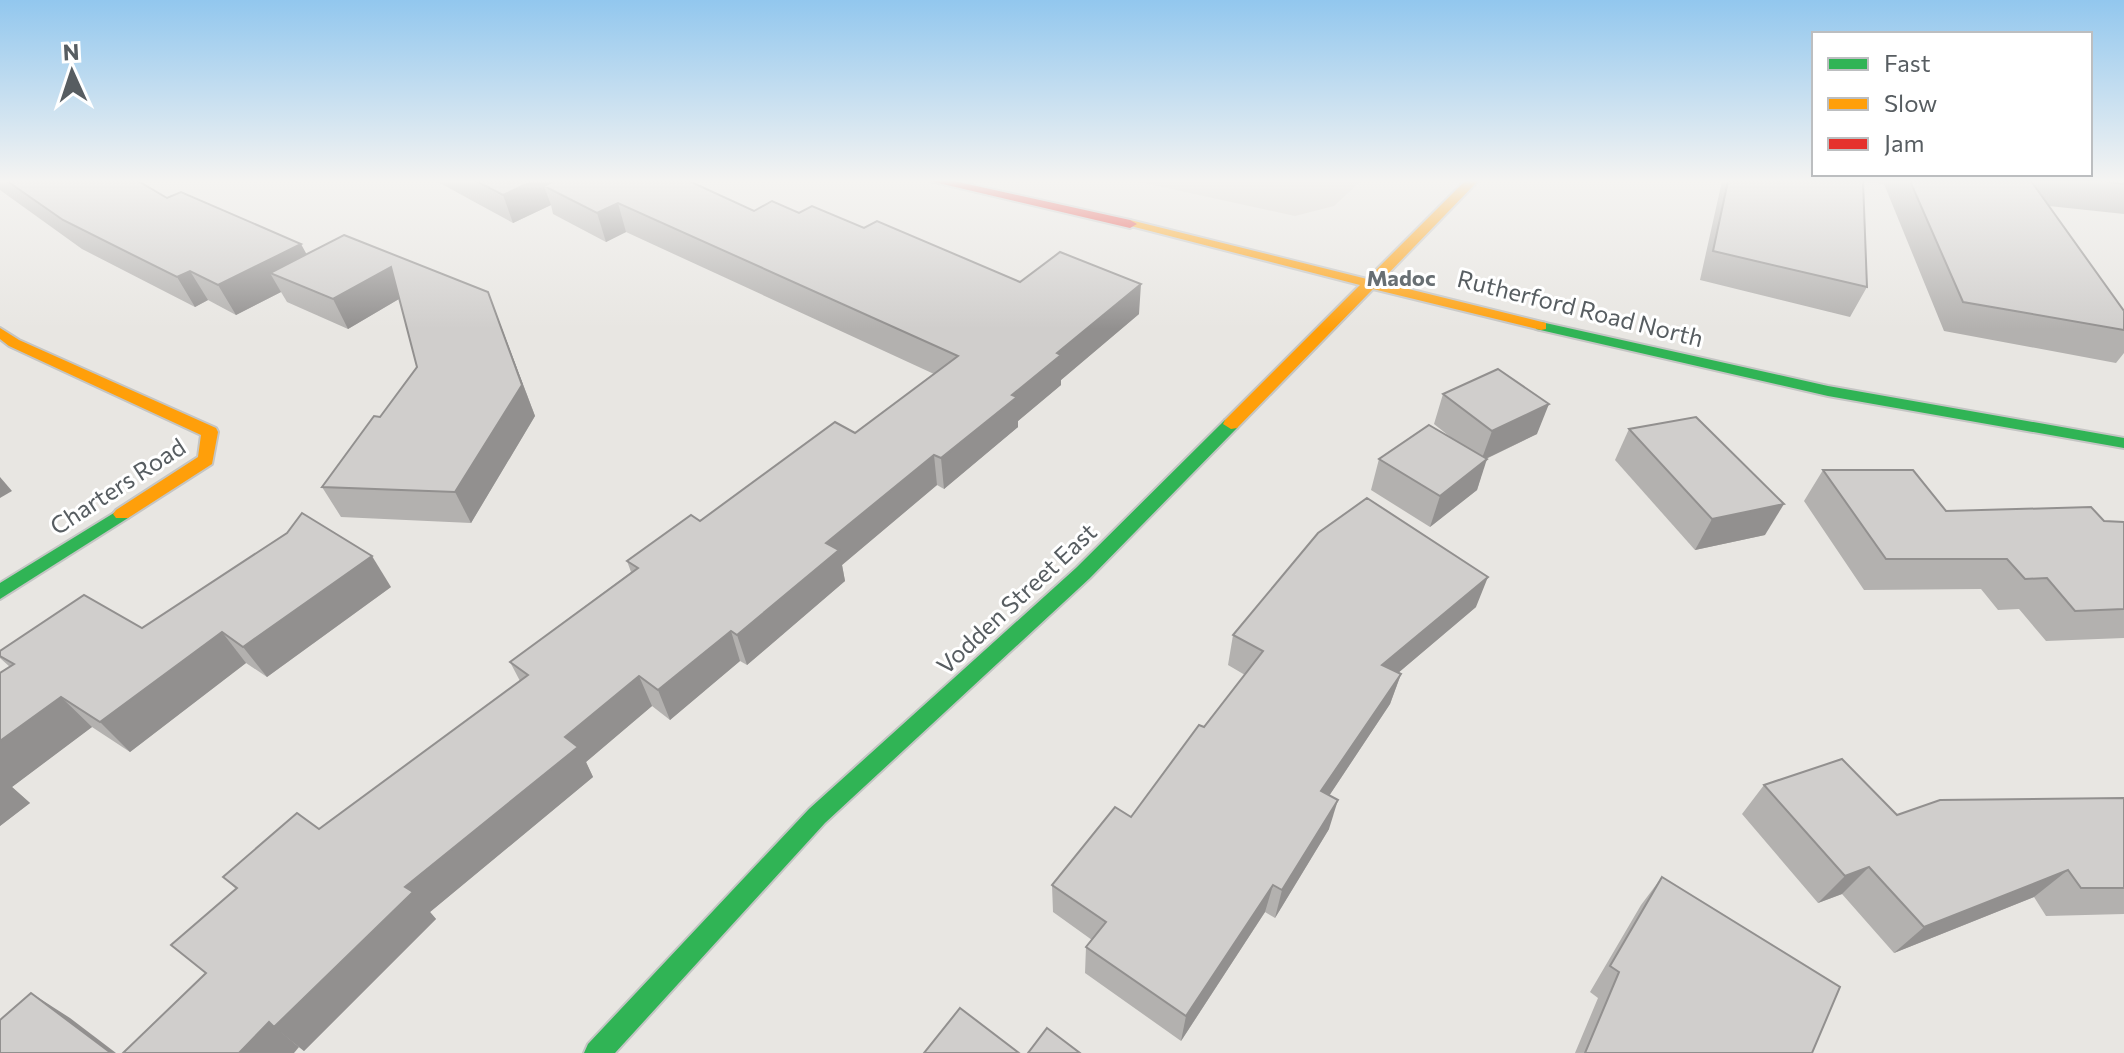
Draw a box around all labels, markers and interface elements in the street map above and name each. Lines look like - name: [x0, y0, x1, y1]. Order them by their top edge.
- north arrow: [32, 32, 112, 112]
- legend: [1812, 32, 2092, 176]
- text: N: [62, 38, 80, 65]
- text: Fast: [1884, 48, 1931, 77]
- text: Slow: [1884, 88, 1937, 117]
- text: Jam: [1884, 128, 1924, 157]
- street label: Rutherford Road North: [1454, 263, 1706, 352]
- district label: Madoc: [1366, 264, 1436, 291]
- street label: Charters Road: [44, 431, 190, 540]
- street label: Vodden Street East: [930, 516, 1102, 679]

